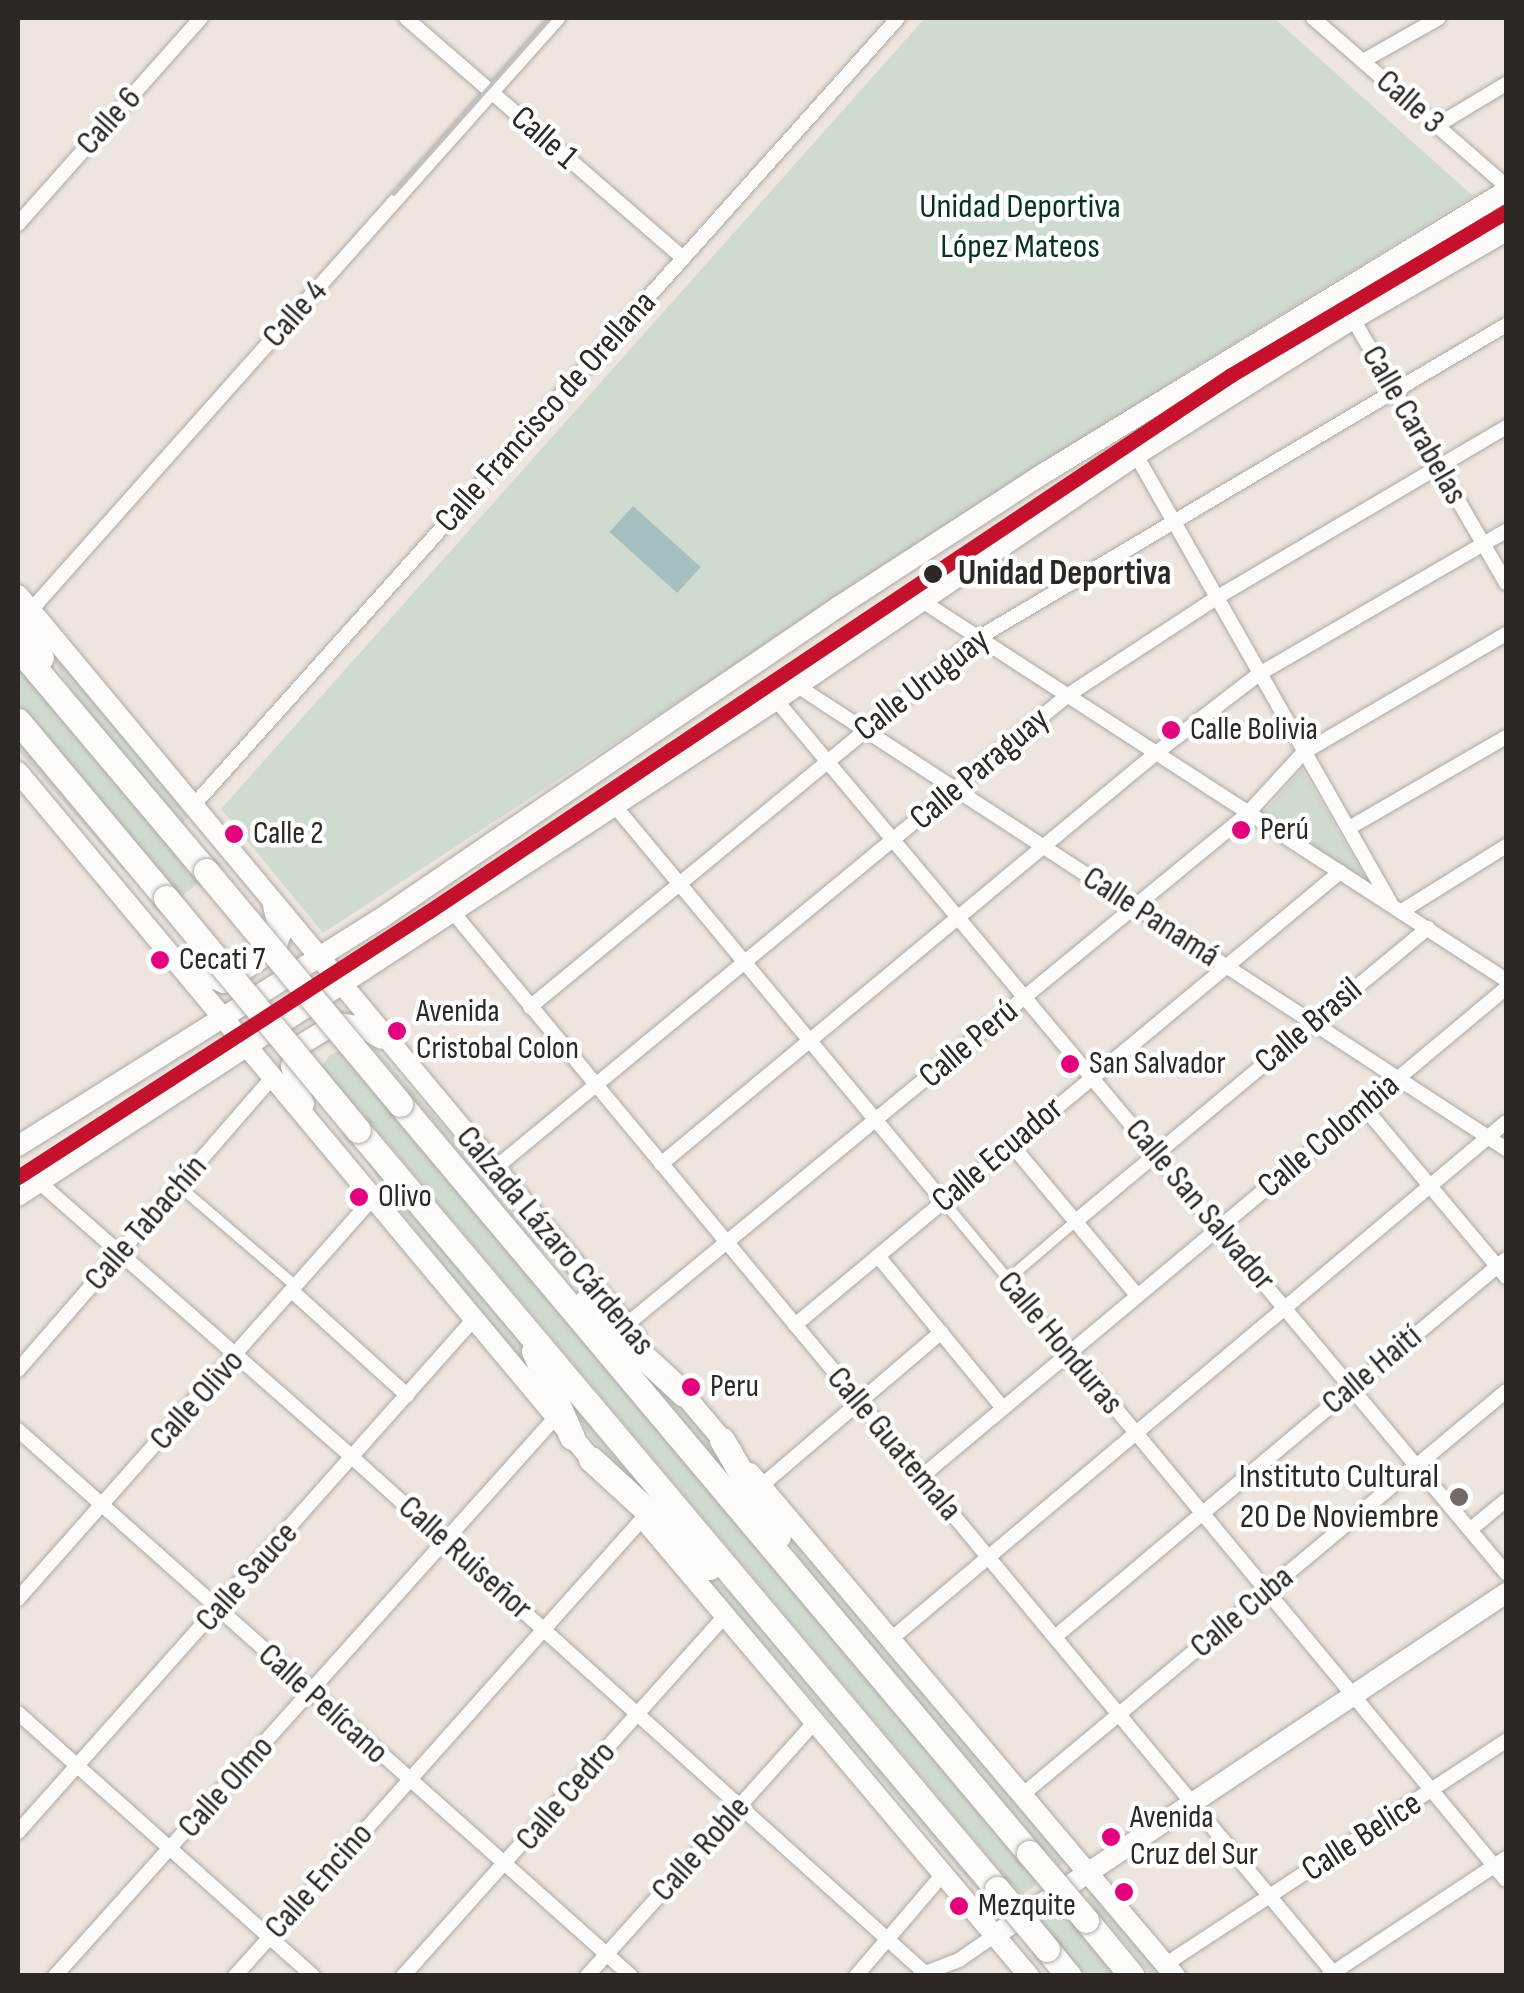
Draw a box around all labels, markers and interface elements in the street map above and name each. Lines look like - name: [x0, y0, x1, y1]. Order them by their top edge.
- street label: Calle 3: [1367, 61, 1453, 143]
- street label: Calle 6: [67, 78, 151, 164]
- street label: Calle 1: [502, 98, 586, 178]
- park label: Unidad Deportiva López Mateos: [919, 186, 1121, 268]
- street label: Calle 4: [254, 271, 336, 357]
- street label: Calle Francisco de Orellana: [426, 283, 666, 541]
- street label: Calle Carabelas: [1352, 338, 1476, 512]
- place label: Unidad Deportiva: [958, 553, 1171, 595]
- marker: Unidad Deportiva: [917, 558, 949, 590]
- street label: Calle Uruguay: [846, 619, 998, 751]
- street label: Calle Paraguay: [902, 699, 1058, 839]
- place label: Calle Bolivia: [1190, 711, 1318, 749]
- marker: Calle Bolivia: [1161, 720, 1181, 740]
- place label: Perú: [1260, 811, 1309, 849]
- place label: Calle 2: [253, 815, 323, 853]
- marker: Perú: [1231, 820, 1251, 840]
- marker: Calle 2: [224, 824, 244, 844]
- street label: Calle Panamá: [1075, 857, 1227, 977]
- place label: Cecati 7: [179, 941, 265, 979]
- marker: Cecati 7: [150, 950, 170, 970]
- street label: Calle Brasil: [1247, 969, 1371, 1083]
- street label: Calle Perú: [911, 991, 1027, 1097]
- place label: Avenida Cristobal Colon: [416, 994, 579, 1069]
- marker: Avenida Cristobal Colon: [387, 1021, 407, 1041]
- place label: San Salvador: [1089, 1045, 1226, 1083]
- marker: San Salvador: [1060, 1054, 1080, 1074]
- street label: Calle Colombia: [1250, 1065, 1408, 1207]
- street label: Calle Ecuador: [924, 1088, 1072, 1222]
- street label: Calle San Salvador: [1116, 1110, 1284, 1300]
- street label: Calzada Lázaro Cárdenas: [447, 1118, 663, 1364]
- street label: Calle Tabachín: [76, 1146, 216, 1300]
- place label: Olivo: [378, 1178, 432, 1216]
- marker: Olivo: [349, 1187, 369, 1207]
- street label: Calle Honduras: [988, 1263, 1132, 1423]
- street label: Calle Haití: [1314, 1316, 1430, 1424]
- street label: Calle Olivo: [141, 1341, 253, 1459]
- street label: Calle Guatemala: [817, 1358, 971, 1530]
- place label: Peru: [710, 1368, 759, 1406]
- marker: Peru: [681, 1377, 701, 1397]
- place label: Instituto Cultural 20 De Noviembre: [1239, 1456, 1439, 1538]
- marker: Instituto Cultural 20 De Noviembre: [1448, 1486, 1470, 1508]
- street label: Calle Ruiseñor: [389, 1487, 541, 1629]
- street label: Calle Sauce: [187, 1513, 307, 1641]
- street label: Calle Cuba: [1182, 1557, 1302, 1667]
- street label: Calle Pelícano: [249, 1635, 397, 1773]
- street label: Calle Olmo: [169, 1727, 283, 1847]
- street label: Calle Cedro: [507, 1732, 625, 1860]
- street label: Calle Belice: [1294, 1783, 1430, 1891]
- street label: Calle Roble: [643, 1787, 759, 1911]
- place label: Avenida Cruz del Sur: [1130, 1800, 1258, 1875]
- street label: Calle Encino: [256, 1814, 382, 1948]
- marker: Avenida Cruz del Sur: [1101, 1827, 1121, 1847]
- unlabelled marker: [1114, 1882, 1134, 1902]
- place label: Mezquite: [978, 1887, 1076, 1925]
- marker: Mezquite: [949, 1896, 969, 1916]

